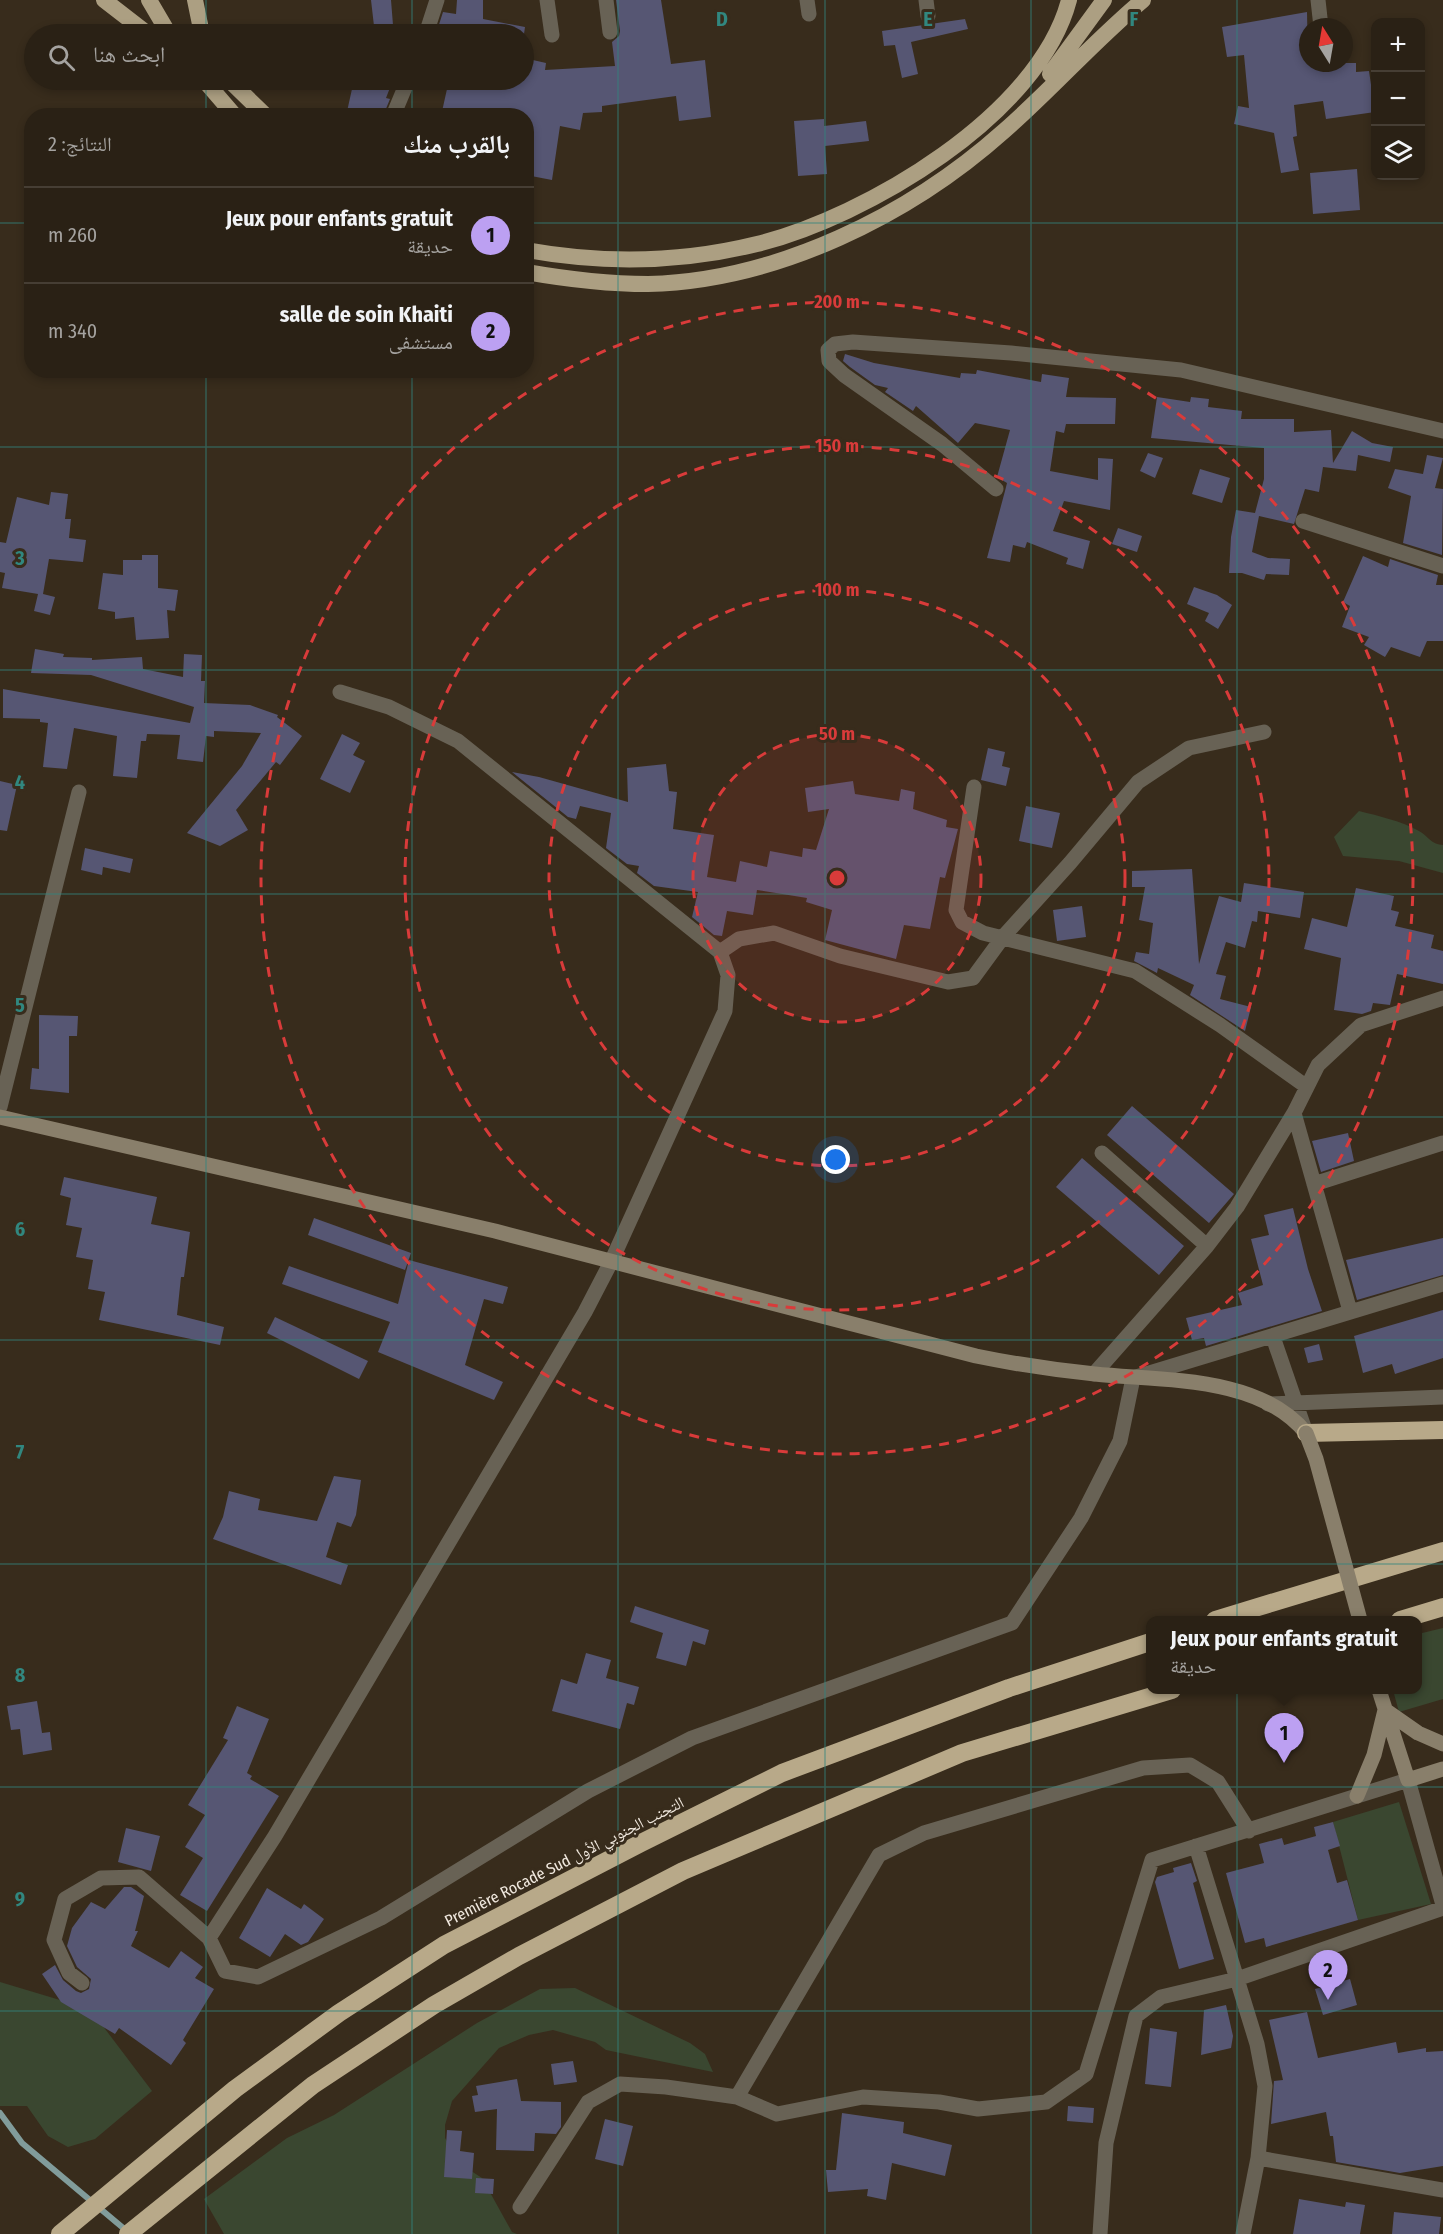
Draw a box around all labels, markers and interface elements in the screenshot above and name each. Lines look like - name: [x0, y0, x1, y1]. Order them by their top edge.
- text: D: [716, 7, 728, 31]
- text: E: [923, 7, 933, 31]
- text: F: [1130, 7, 1139, 31]
- north arrow: [1299, 18, 1353, 72]
- map controls: [1371, 18, 1425, 180]
- button: +: [1371, 18, 1425, 72]
- search box: [24, 24, 534, 90]
- icon: search: [45, 41, 78, 74]
- text: ابحث هنا: [93, 41, 165, 68]
- button: −: [1371, 72, 1425, 126]
- button: layers: [1371, 126, 1425, 180]
- text: بالقرب منك: [403, 129, 510, 160]
- text: النتائج: 2: [48, 132, 112, 156]
- text: Jeux pour enfants gratuit: [226, 205, 453, 232]
- text: 260 m: [48, 223, 97, 247]
- text: 1: [486, 223, 495, 247]
- text: حديقة: [407, 234, 453, 258]
- text: 200 m: [813, 291, 860, 313]
- text: salle de soin Khaiti: [280, 301, 453, 328]
- text: 340 m: [48, 319, 97, 343]
- text: 2: [486, 319, 495, 343]
- text: مستشفى: [389, 330, 453, 354]
- text: 150 m: [815, 435, 859, 457]
- text: 3: [14, 546, 25, 570]
- text: 100 m: [815, 579, 859, 601]
- text: 50 m: [819, 723, 855, 745]
- text: 4: [15, 770, 25, 794]
- centre of rings: [827, 868, 847, 888]
- text: 5: [15, 993, 25, 1017]
- your location: [821, 1145, 850, 1174]
- text: 6: [15, 1217, 25, 1241]
- text: 7: [16, 1440, 25, 1464]
- popup: [1146, 1616, 1422, 1694]
- text: Jeux pour enfants gratuit: [1170, 1625, 1398, 1652]
- text: حديقة: [1170, 1654, 1216, 1678]
- text: 8: [15, 1663, 26, 1687]
- pin: 1: [1264, 1714, 1304, 1763]
- street label: Première Rocade Sud التجنب الجنوبي الأول: [441, 1793, 688, 1933]
- text: 9: [15, 1887, 25, 1911]
- pin: 2: [1308, 1950, 1348, 2000]

